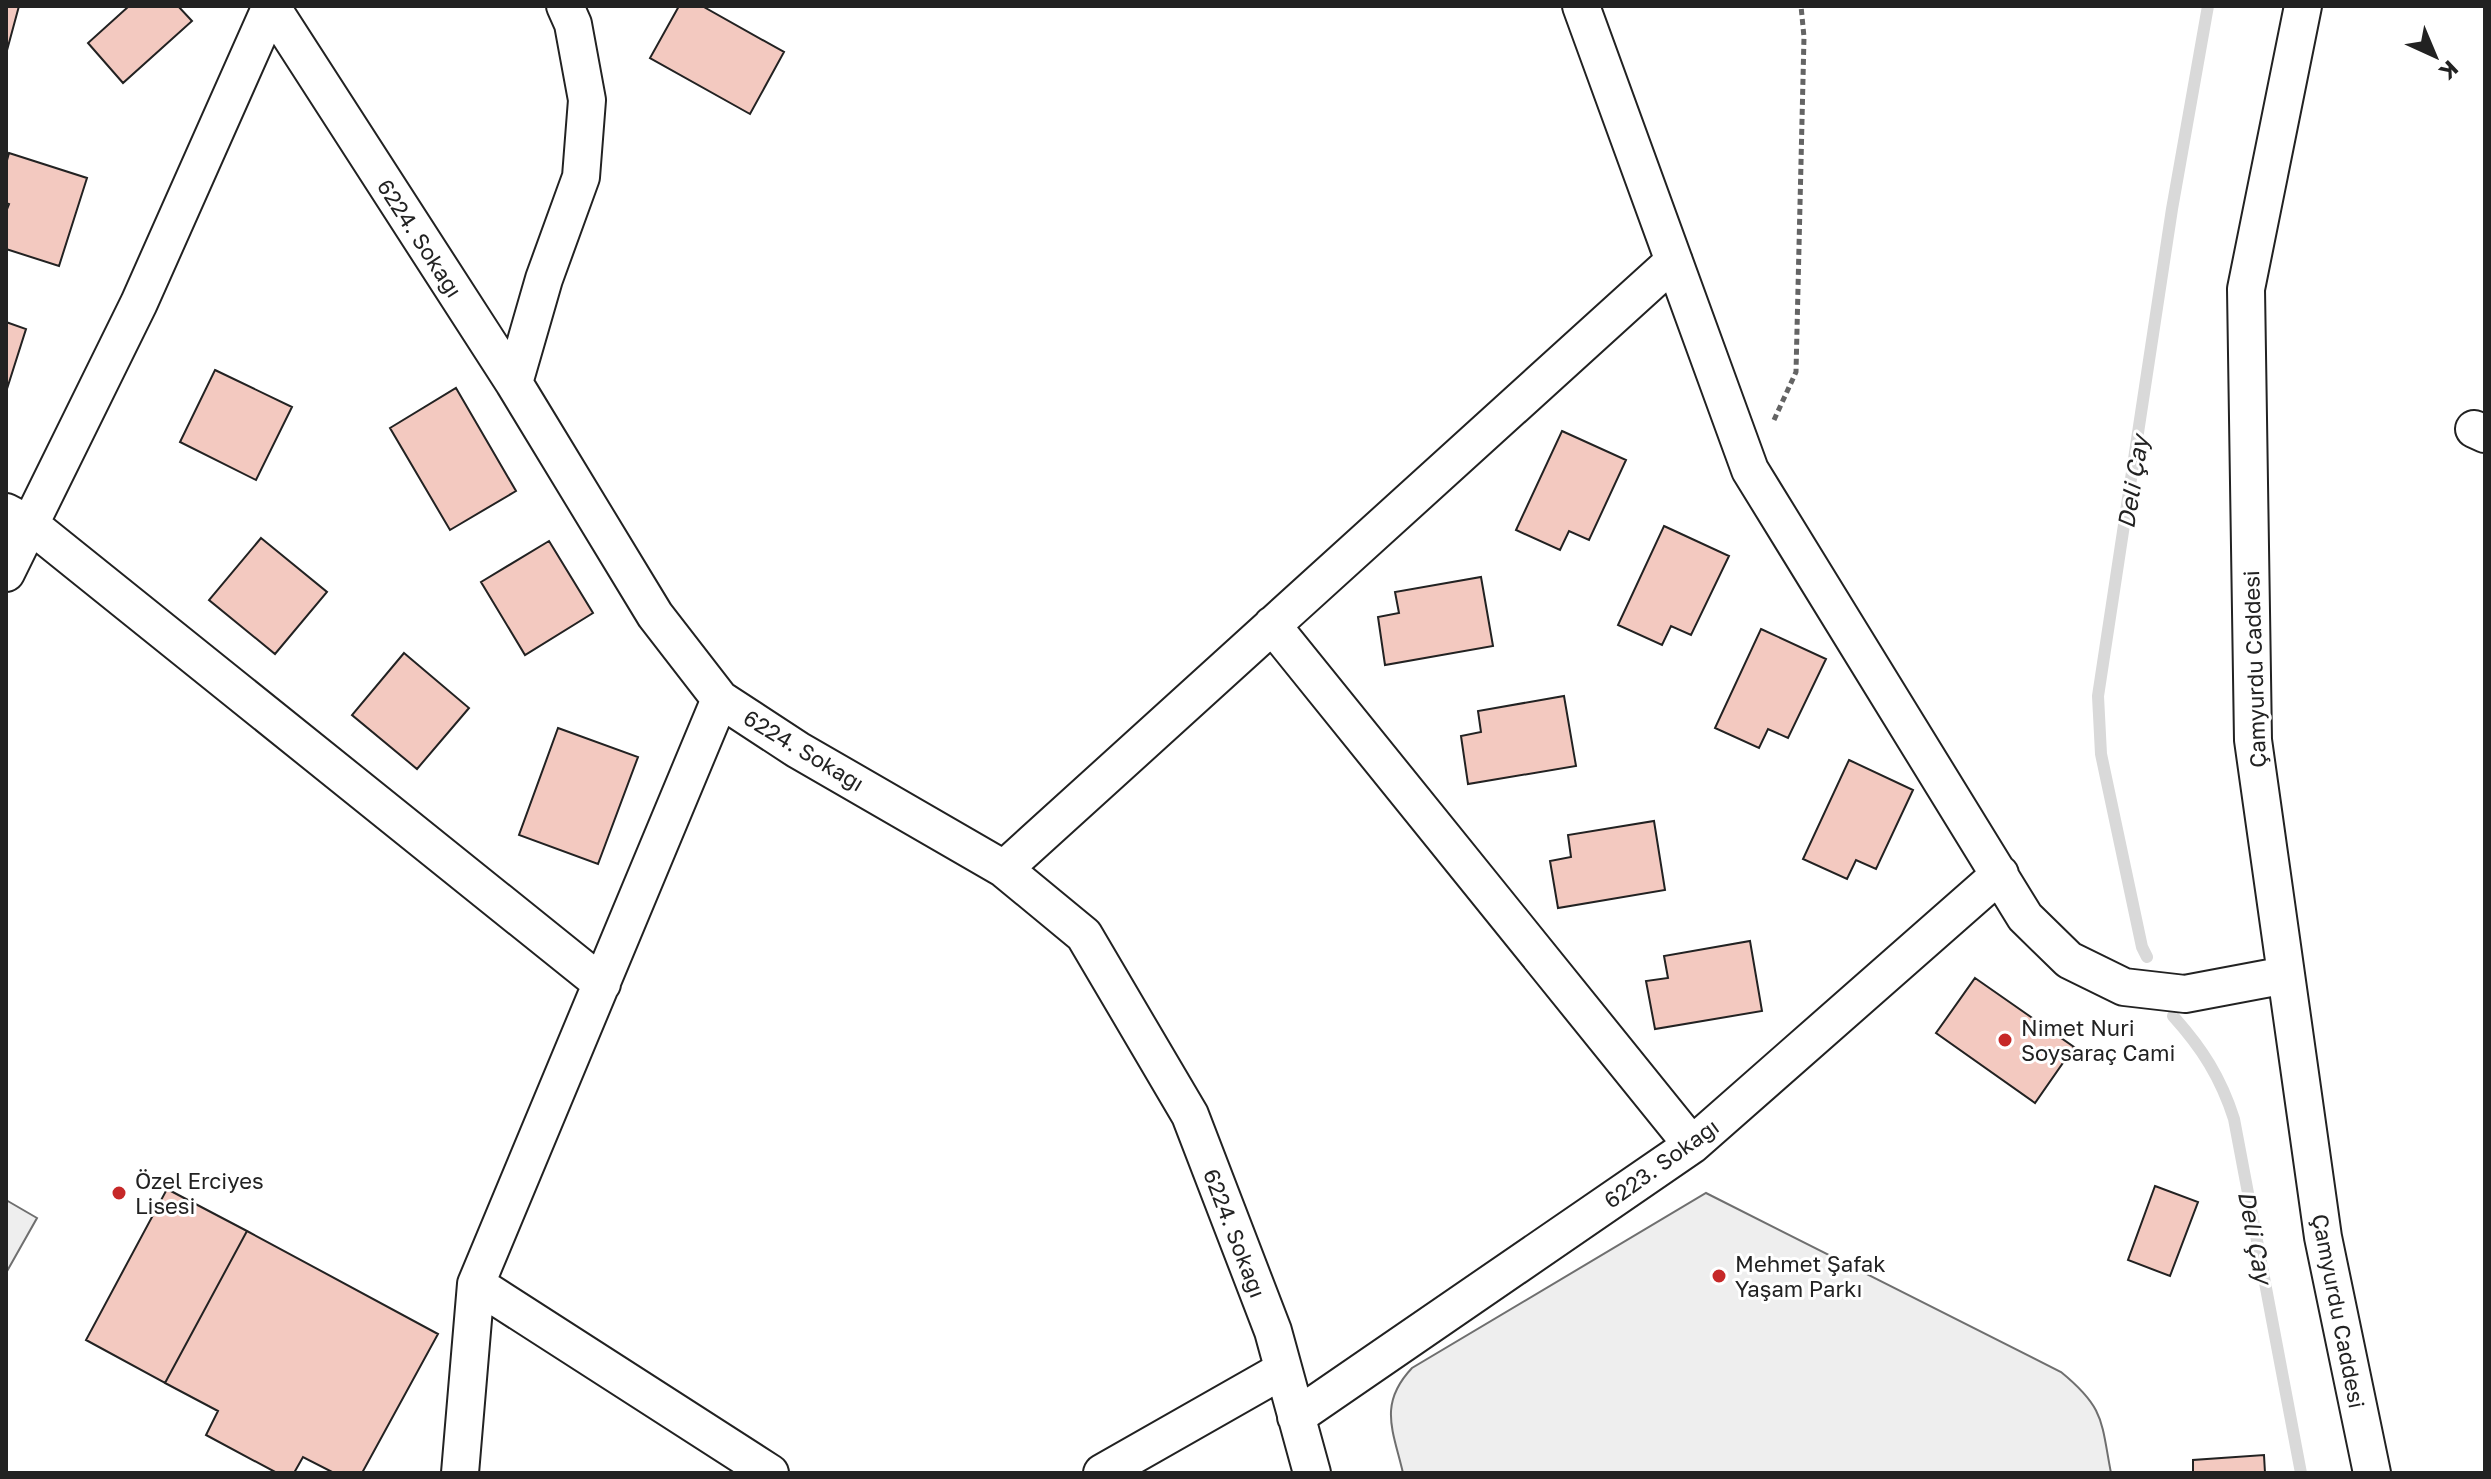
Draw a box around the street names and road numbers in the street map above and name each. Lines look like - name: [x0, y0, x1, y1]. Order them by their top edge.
- street label: 6224. Sokağı: [372, 174, 468, 302]
- street label: Çamyurdu Caddesi: [2237, 570, 2271, 768]
- street label: 6224. Sokağı: [739, 703, 869, 797]
- street label: 6223. Sokağı: [1598, 1112, 1724, 1214]
- street label: 6224. Sokağı: [1198, 1165, 1272, 1301]
- street label: Çamyurdu Caddesi: [2307, 1211, 2371, 1411]

